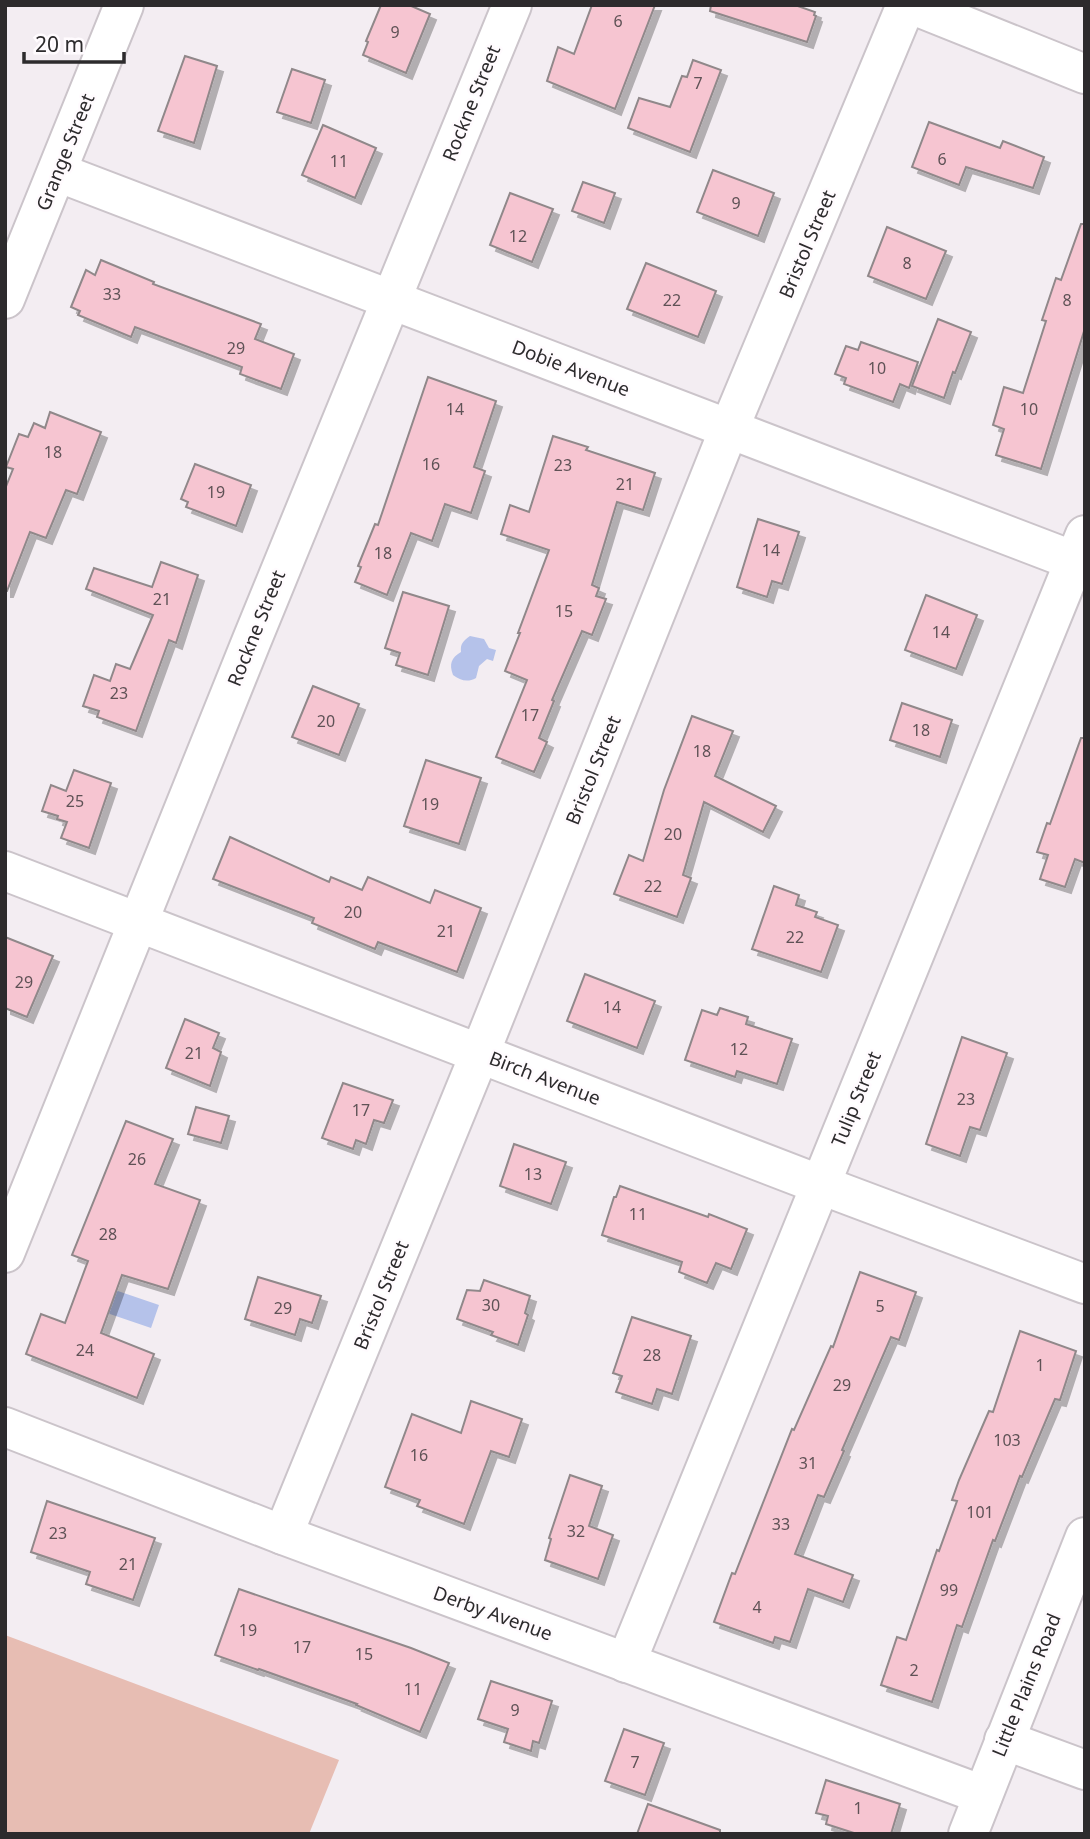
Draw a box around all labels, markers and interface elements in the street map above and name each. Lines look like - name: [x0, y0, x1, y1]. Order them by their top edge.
- house number: 6: [613, 10, 623, 32]
- scale bar: [24, 21, 124, 65]
- house number: 9: [390, 21, 400, 43]
- text: 20 m: [35, 30, 84, 58]
- street label: Rockne Street: [436, 41, 506, 165]
- house number: 7: [693, 72, 703, 94]
- street label: Grange Street: [30, 89, 100, 214]
- house number: 6: [937, 148, 947, 170]
- house number: 11: [330, 150, 348, 172]
- street label: Bristol Street: [772, 186, 842, 302]
- house number: 9: [731, 192, 741, 214]
- house number: 12: [509, 225, 527, 247]
- house number: 8: [902, 252, 912, 274]
- house number: 33: [103, 283, 121, 305]
- house number: 22: [663, 289, 681, 311]
- house number: 8: [1062, 289, 1072, 311]
- street label: Dobie Avenue: [508, 334, 634, 402]
- house number: 29: [227, 337, 245, 359]
- house number: 10: [868, 357, 886, 379]
- house number: 14: [446, 398, 464, 420]
- house number: 10: [1020, 398, 1038, 420]
- house number: 18: [44, 441, 62, 463]
- house number: 16: [422, 453, 440, 475]
- house number: 23: [554, 454, 572, 476]
- house number: 21: [616, 473, 634, 495]
- house number: 19: [207, 481, 225, 503]
- house number: 14: [762, 539, 780, 561]
- house number: 18: [374, 542, 392, 564]
- street label: Rockne Street: [221, 566, 291, 690]
- house number: 21: [153, 588, 171, 610]
- house number: 15: [555, 600, 573, 622]
- house number: 14: [932, 621, 950, 643]
- house number: 23: [110, 682, 128, 704]
- house number: 17: [521, 704, 539, 726]
- house number: 20: [317, 710, 335, 732]
- street label: Bristol Street: [559, 711, 627, 828]
- house number: 18: [912, 719, 930, 741]
- house number: 18: [693, 740, 711, 762]
- house number: 25: [66, 790, 84, 812]
- house number: 19: [421, 793, 439, 815]
- house number: 20: [664, 823, 682, 845]
- house number: 22: [644, 875, 662, 897]
- house number: 20: [344, 901, 362, 923]
- house number: 21: [437, 920, 455, 942]
- house number: 22: [786, 926, 804, 948]
- house number: 29: [15, 971, 33, 993]
- house number: 14: [603, 996, 621, 1018]
- house number: 12: [730, 1038, 748, 1060]
- house number: 21: [185, 1042, 203, 1064]
- street label: Birch Avenue: [486, 1045, 604, 1111]
- street label: Tulip Street: [825, 1047, 887, 1151]
- house number: 23: [957, 1088, 975, 1110]
- house number: 17: [352, 1099, 370, 1121]
- house number: 26: [128, 1148, 146, 1170]
- house number: 13: [524, 1163, 542, 1185]
- house number: 11: [629, 1203, 647, 1225]
- house number: 28: [99, 1223, 117, 1245]
- street label: Bristol Street: [347, 1236, 415, 1353]
- house number: 30: [482, 1294, 500, 1316]
- house number: 5: [875, 1295, 885, 1317]
- house number: 29: [274, 1297, 292, 1319]
- house number: 24: [76, 1339, 94, 1361]
- house number: 28: [643, 1344, 661, 1366]
- house number: 1: [1035, 1354, 1045, 1376]
- house number: 29: [833, 1374, 851, 1396]
- house number: 103: [993, 1429, 1021, 1451]
- house number: 16: [410, 1444, 428, 1466]
- house number: 31: [799, 1452, 817, 1474]
- house number: 101: [966, 1501, 994, 1523]
- house number: 33: [772, 1513, 790, 1535]
- house number: 32: [567, 1520, 585, 1542]
- house number: 23: [49, 1522, 67, 1544]
- house number: 21: [119, 1553, 137, 1575]
- street label: Derby Avenue: [430, 1579, 556, 1647]
- house number: 99: [940, 1579, 958, 1601]
- house number: 4: [752, 1596, 762, 1618]
- street label: Little Plains Road: [985, 1609, 1067, 1761]
- house number: 19: [239, 1619, 257, 1641]
- house number: 17: [293, 1636, 311, 1658]
- house number: 15: [355, 1643, 373, 1665]
- house number: 2: [909, 1659, 919, 1681]
- house number: 11: [404, 1678, 422, 1700]
- house number: 9: [510, 1699, 520, 1721]
- house number: 7: [630, 1751, 640, 1773]
- house number: 1: [853, 1797, 863, 1819]

